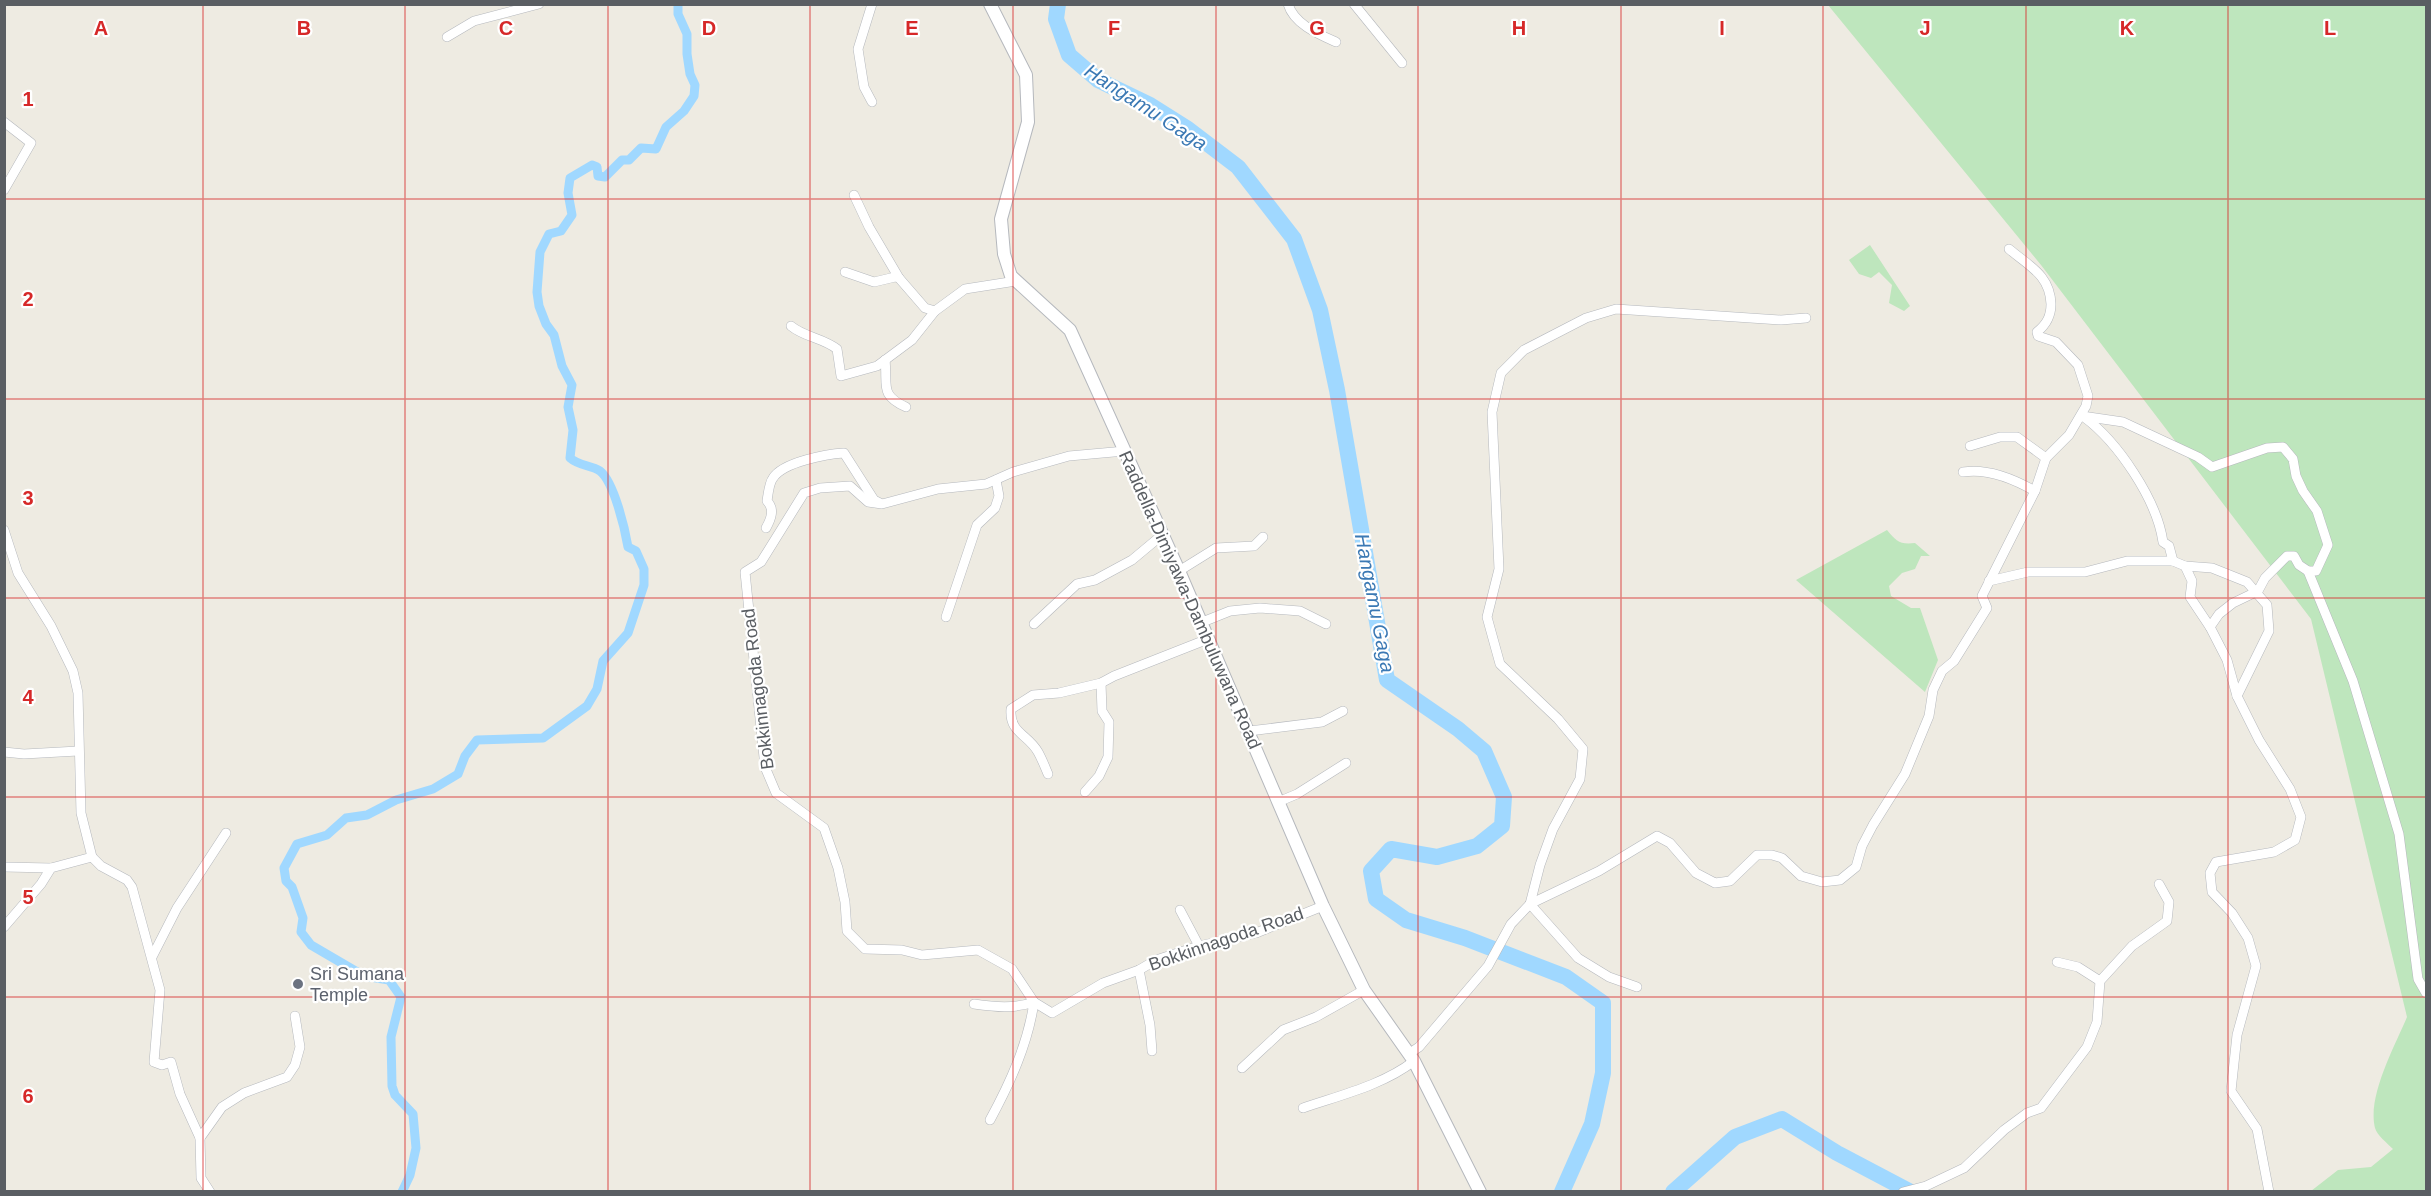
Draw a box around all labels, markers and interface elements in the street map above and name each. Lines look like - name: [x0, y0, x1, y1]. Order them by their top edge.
- text: A: [94, 17, 108, 39]
- text: B: [297, 17, 311, 39]
- text: C: [499, 17, 513, 39]
- text: D: [702, 17, 716, 39]
- text: E: [905, 17, 919, 39]
- text: F: [1108, 17, 1120, 39]
- text: G: [1309, 17, 1325, 39]
- text: H: [1512, 17, 1526, 39]
- text: I: [1719, 17, 1725, 39]
- text: J: [1919, 17, 1931, 39]
- text: K: [2120, 17, 2135, 39]
- text: L: [2324, 17, 2336, 39]
- water label: Hangamu Gaga: [1081, 59, 1211, 155]
- text: 1: [22, 88, 34, 110]
- text: 2: [22, 288, 34, 310]
- street label: Raddella-Dimiyawa-Dambuluwana Road: [1115, 448, 1265, 752]
- text: 3: [22, 487, 34, 509]
- water label: Hangamu Gaga: [1351, 532, 1399, 674]
- street label: Bokkinnagoda Road: [738, 607, 778, 771]
- text: 4: [22, 686, 34, 708]
- text: 5: [22, 886, 34, 908]
- street label: Bokkinnagoda Road: [1146, 903, 1306, 975]
- place label: Sri Sumana Temple: [310, 964, 405, 1005]
- marker: Sri Sumana Temple: [291, 977, 305, 991]
- text: 6: [22, 1085, 34, 1107]

